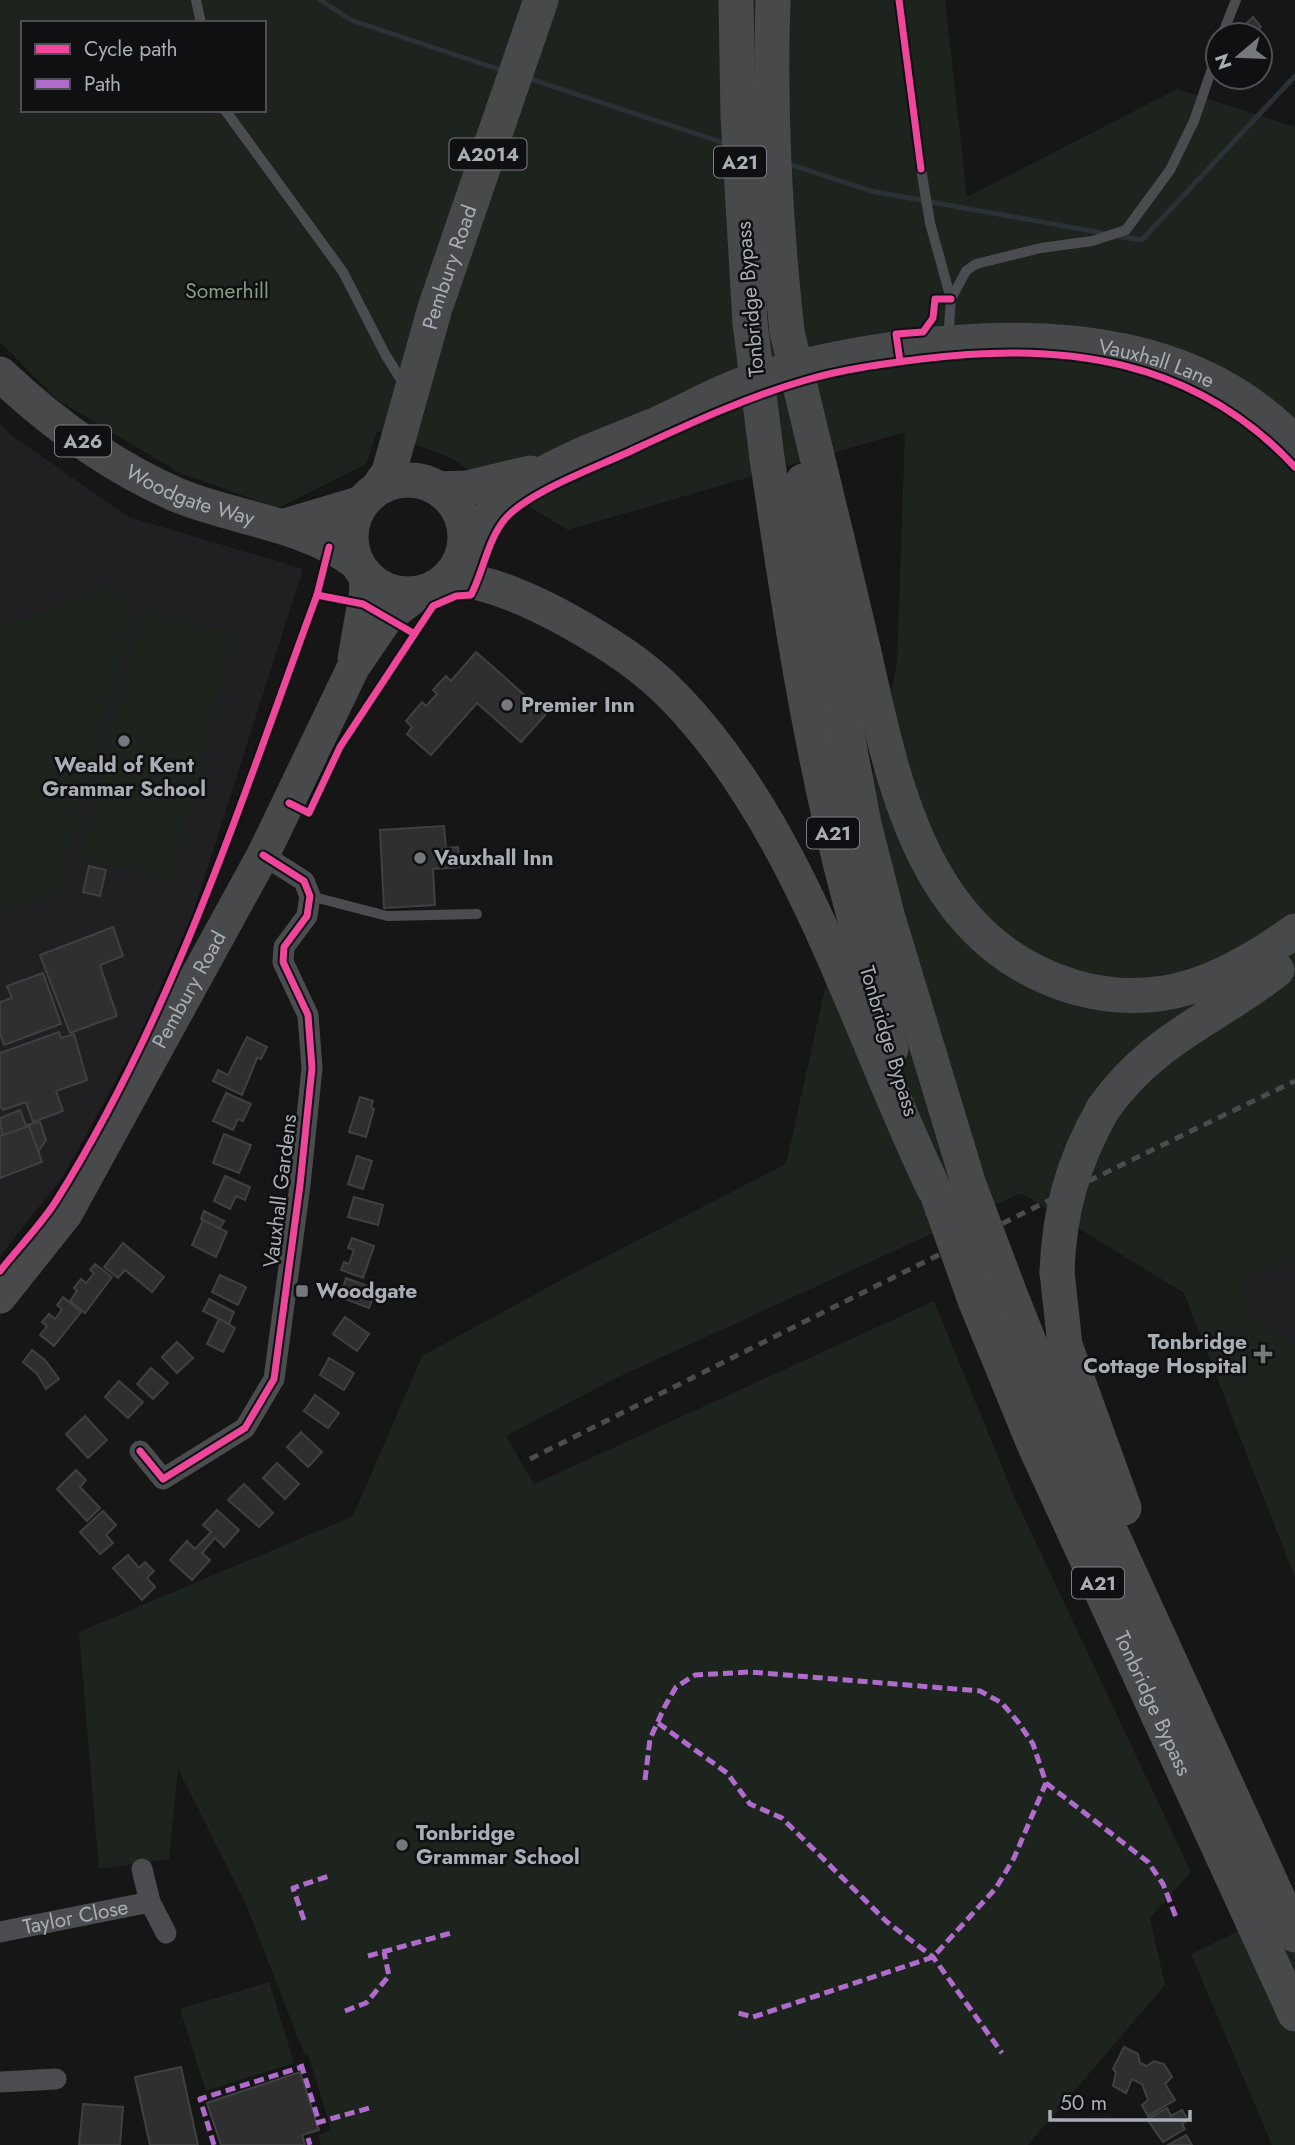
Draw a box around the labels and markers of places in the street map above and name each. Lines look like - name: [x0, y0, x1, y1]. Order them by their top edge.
- place label: Premier Inn: [521, 690, 635, 720]
- marker: Premier Inn: [499, 697, 515, 713]
- marker: Weald of Kent Grammar School: [116, 733, 132, 749]
- place label: Weald of Kent Grammar School: [42, 750, 206, 804]
- place label: Vauxhall Inn: [433, 843, 554, 873]
- marker: Vauxhall Inn: [412, 850, 428, 866]
- place label: Woodgate: [316, 1276, 417, 1306]
- marker: Woodgate: [294, 1283, 310, 1299]
- place label: Tonbridge Cottage Hospital: [1083, 1327, 1247, 1381]
- marker: Tonbridge Cottage Hospital: [1253, 1344, 1273, 1364]
- place label: Tonbridge Grammar School: [416, 1818, 580, 1872]
- marker: Tonbridge Grammar School: [394, 1837, 410, 1853]

